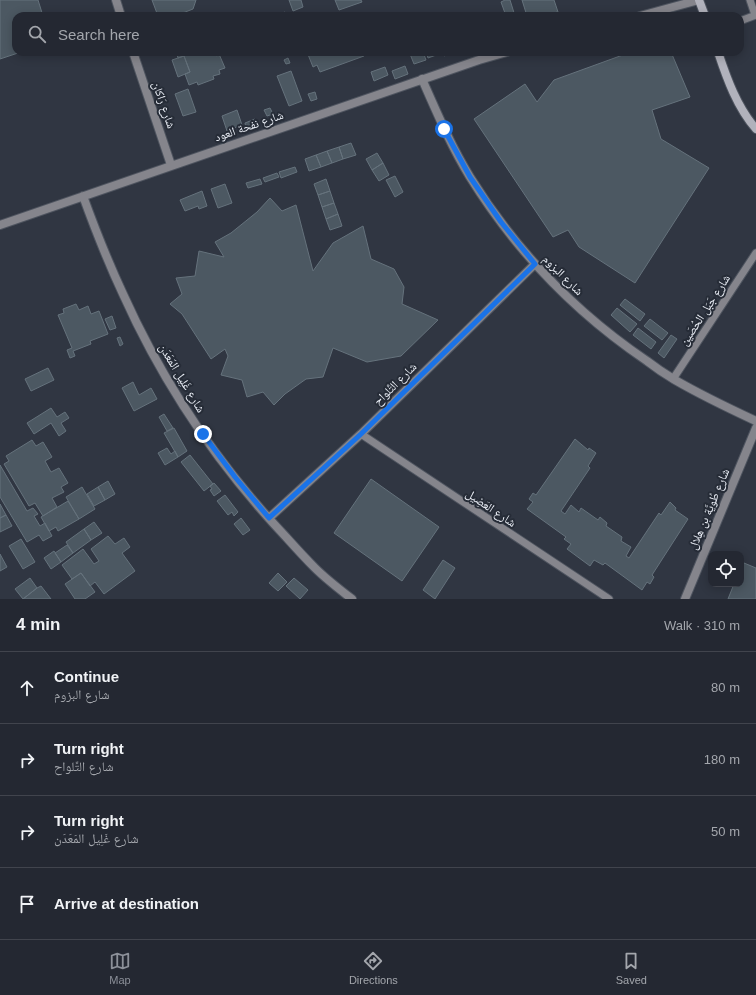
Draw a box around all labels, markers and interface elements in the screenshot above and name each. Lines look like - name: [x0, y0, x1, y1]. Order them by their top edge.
- search box: [12, 12, 744, 56]
- icon: search: [26, 23, 48, 45]
- text: Search here: [58, 26, 140, 43]
- street label: شارع رَاكان: [149, 80, 179, 131]
- street label: شارع نفحة العود: [213, 108, 286, 145]
- route start: [435, 120, 453, 138]
- street label: شارع البزوم: [539, 252, 586, 299]
- street label: شارع جَبَل الحُصَين: [677, 272, 734, 349]
- street label: شارع غَلِيل المَعَدَن: [155, 341, 208, 416]
- street label: شارع التِّلواح: [371, 360, 420, 409]
- route end: [194, 425, 212, 443]
- street label: شارع طُويَّة بن هِلال: [686, 466, 733, 552]
- street label: شارع العَضِيل: [463, 486, 519, 531]
- map controls: [708, 551, 744, 587]
- button: locate: [708, 551, 744, 587]
- text: 4 min: [16, 615, 60, 634]
- text: Walk · 310 m: [664, 618, 740, 633]
- text: Continue: [54, 668, 119, 685]
- icon: ahead: [16, 677, 38, 699]
- text: 80 m: [711, 680, 740, 695]
- text: شارع البزوم: [54, 687, 110, 702]
- text: Turn right: [54, 740, 124, 757]
- icon: right: [16, 749, 38, 771]
- text: 180 m: [704, 752, 740, 767]
- text: شارع التِّلواح: [54, 759, 114, 774]
- text: Turn right: [54, 812, 124, 829]
- icon: right: [16, 821, 38, 843]
- text: 50 m: [711, 824, 740, 839]
- text: شارع غَلِيل المَعَدَن: [54, 831, 138, 846]
- icon: arrive: [16, 893, 38, 915]
- text: Arrive at destination: [54, 895, 199, 912]
- tab: Map: [109, 950, 131, 986]
- tab: Directions: [349, 950, 398, 986]
- tab: Saved: [616, 950, 647, 986]

